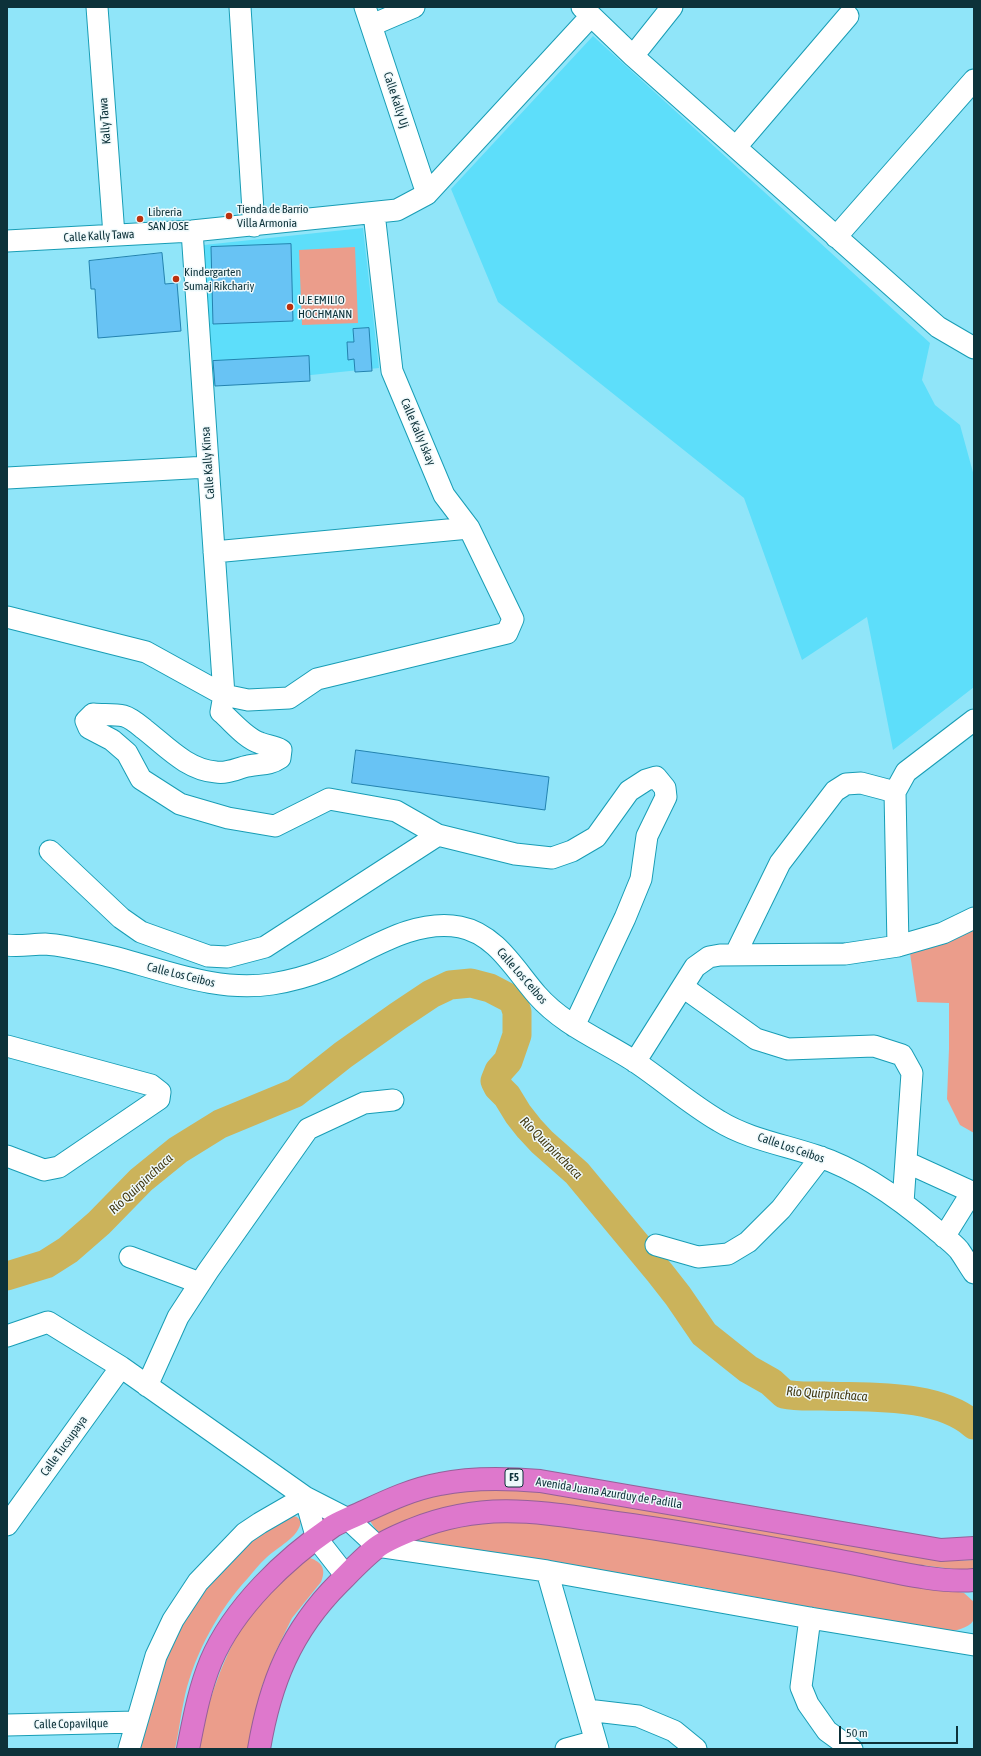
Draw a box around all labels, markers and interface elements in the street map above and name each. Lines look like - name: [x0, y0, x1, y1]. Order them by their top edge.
- street label: Calle Kally Uj: [380, 70, 412, 130]
- street label: Kally Tawa: [96, 97, 114, 145]
- place label: Tienda de Barrio Villa Armonia: [237, 202, 308, 230]
- place label: Libreria SAN JOSE: [148, 205, 189, 233]
- marker: Tienda de Barrio Villa Armonia: [224, 211, 234, 221]
- marker: Libreria SAN JOSE: [135, 214, 145, 224]
- street label: Calle Kally Tawa: [63, 227, 135, 245]
- place label: Kindergarten Sumaj Rikchariy: [184, 265, 254, 293]
- marker: Kindergarten Sumaj Rikchariy: [171, 274, 181, 284]
- place label: U.E EMILIO HOCHMANN: [298, 293, 352, 321]
- marker: U.E EMILIO HOCHMANN: [285, 302, 295, 312]
- street label: Calle Kally Iskay: [397, 396, 439, 468]
- street label: Calle Kally Kinsa: [198, 426, 218, 500]
- street label: Calle Los Ceibos: [494, 945, 550, 1007]
- street label: Calle Los Ceibos: [145, 960, 217, 990]
- water label: Río Quirpinchaca: [517, 1114, 585, 1182]
- street label: Calle Los Ceibos: [756, 1130, 826, 1166]
- water label: Río Quirpinchaca: [106, 1150, 176, 1218]
- water label: Río Quirpinchaca: [786, 1383, 868, 1405]
- street label: Calle Tucsupaya: [37, 1413, 91, 1479]
- road number: F5: [505, 1469, 523, 1487]
- street label: Avenida Juana Azurduy de Padilla: [535, 1474, 683, 1512]
- street label: Calle Copavilque: [34, 1716, 108, 1732]
- scale bar: [841, 1718, 960, 1744]
- text: 50 m: [846, 1726, 868, 1740]

